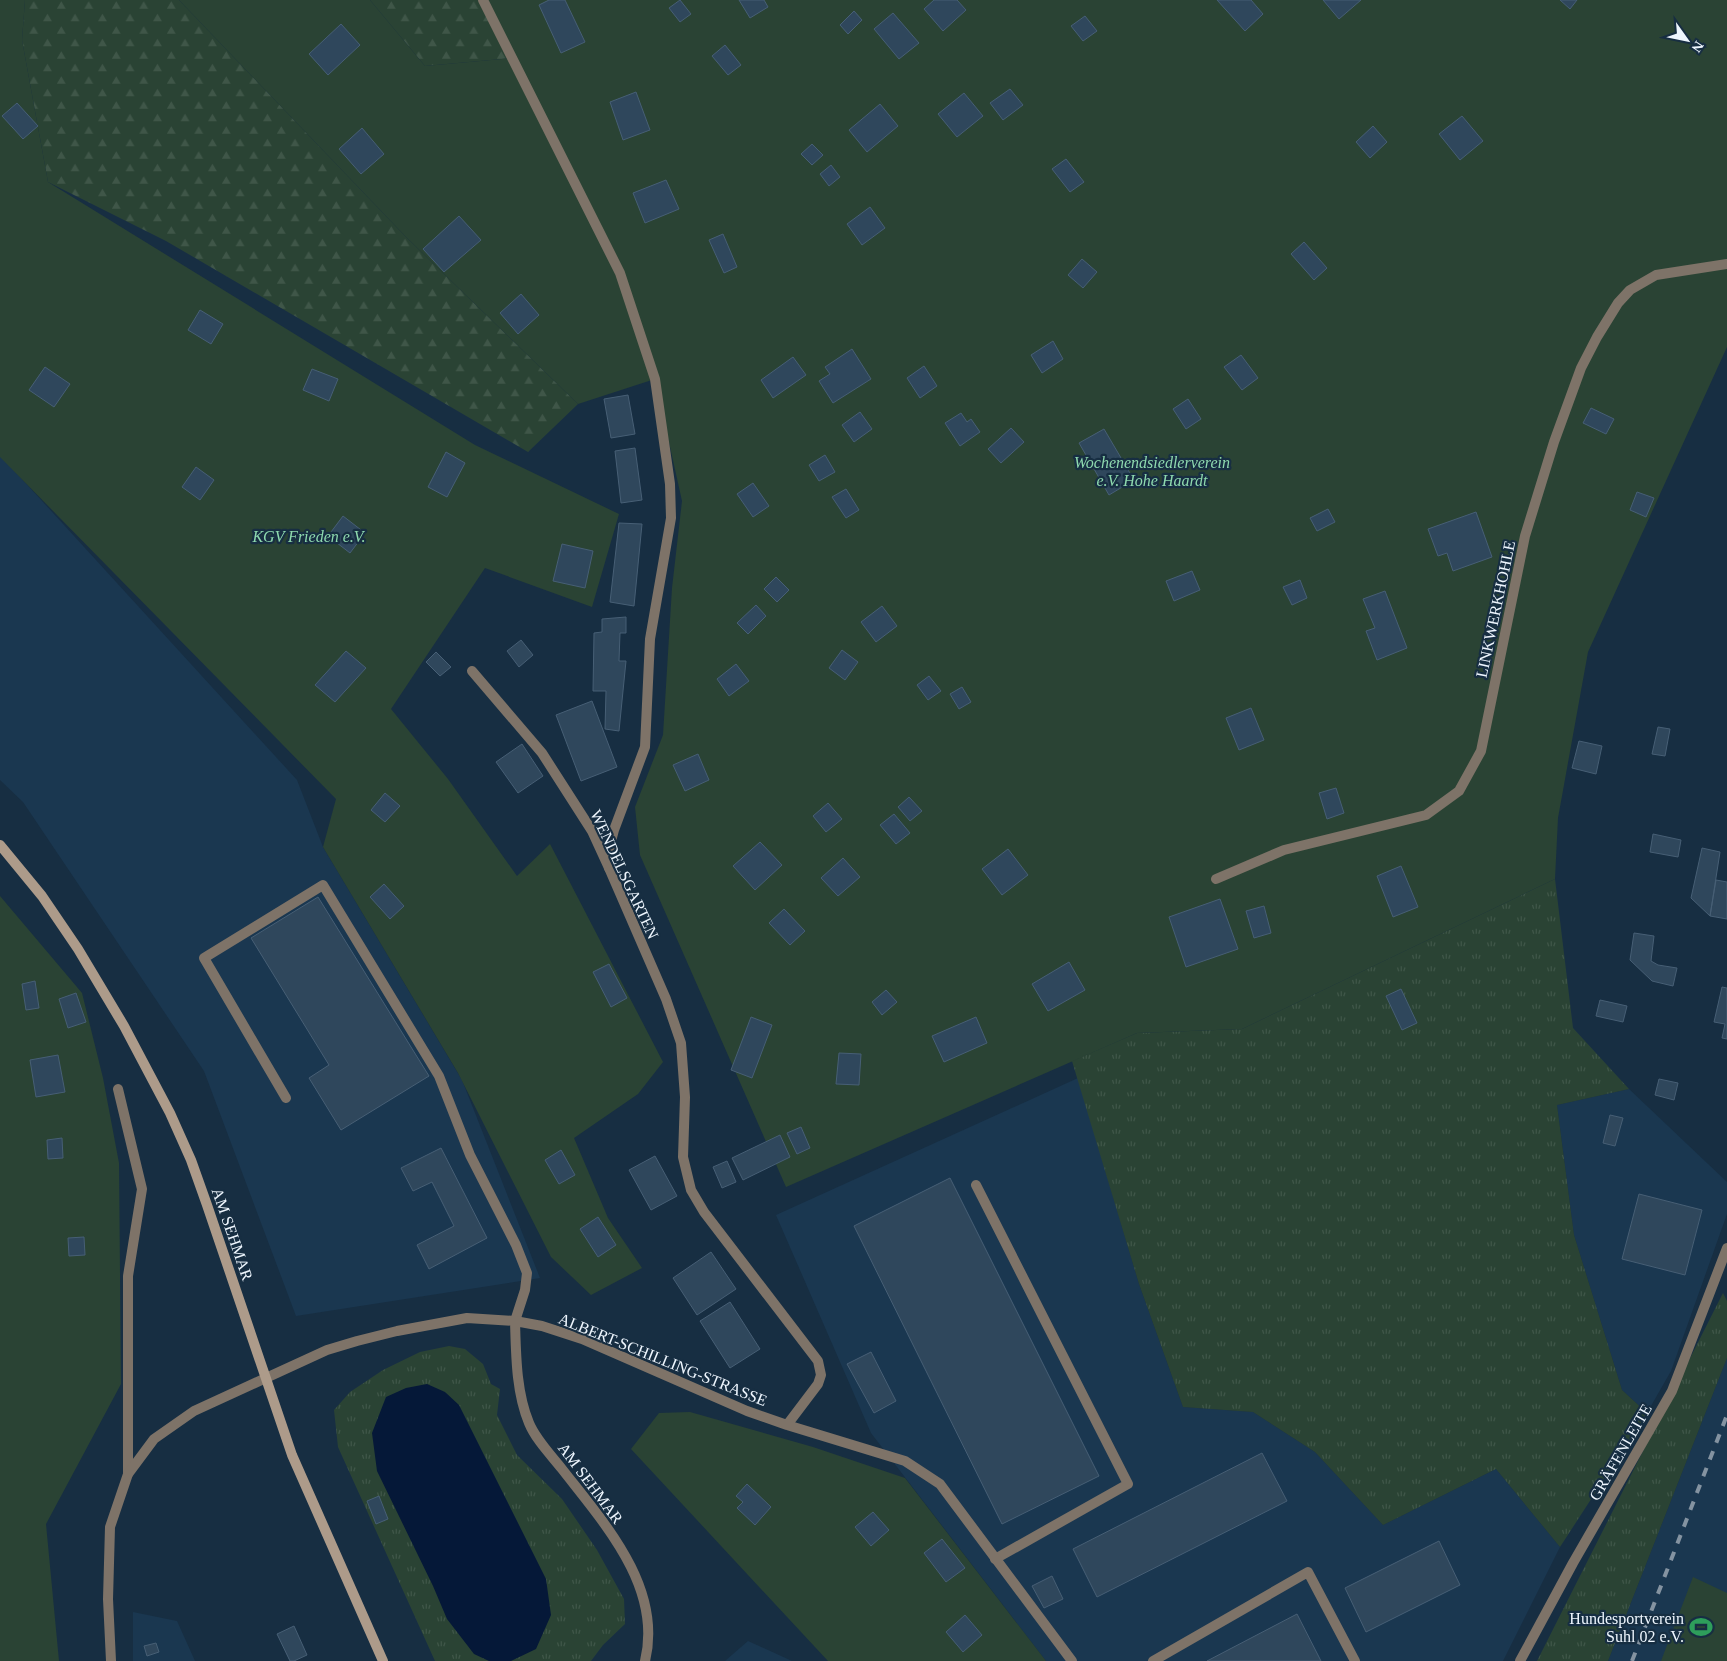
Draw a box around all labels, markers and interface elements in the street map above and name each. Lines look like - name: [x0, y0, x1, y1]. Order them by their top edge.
- north arrow: [1662, 15, 1712, 65]
- text: N: [1688, 38, 1707, 55]
- park label: Wochenendsiedlerverein e.V. Hohe Haardt: [1074, 454, 1230, 489]
- park label: KGV Frieden e.V.: [251, 528, 366, 545]
- street label: LINKWERKHOHLE: [1473, 539, 1518, 679]
- street label: WENDELSGARTEN: [587, 807, 662, 942]
- street label: AM SEHMAR: [209, 1186, 256, 1283]
- street label: ALBERT-SCHILLING-STRASSE: [556, 1310, 770, 1409]
- street label: GRÄFENLEITE: [1586, 1401, 1655, 1503]
- street label: AM SEHMAR: [555, 1440, 627, 1527]
- place label: Hundesportverein Suhl 02 e.V.: [1569, 1610, 1684, 1645]
- sports icon: Hundesportverein Suhl 02 e.V.: [1688, 1614, 1714, 1640]

